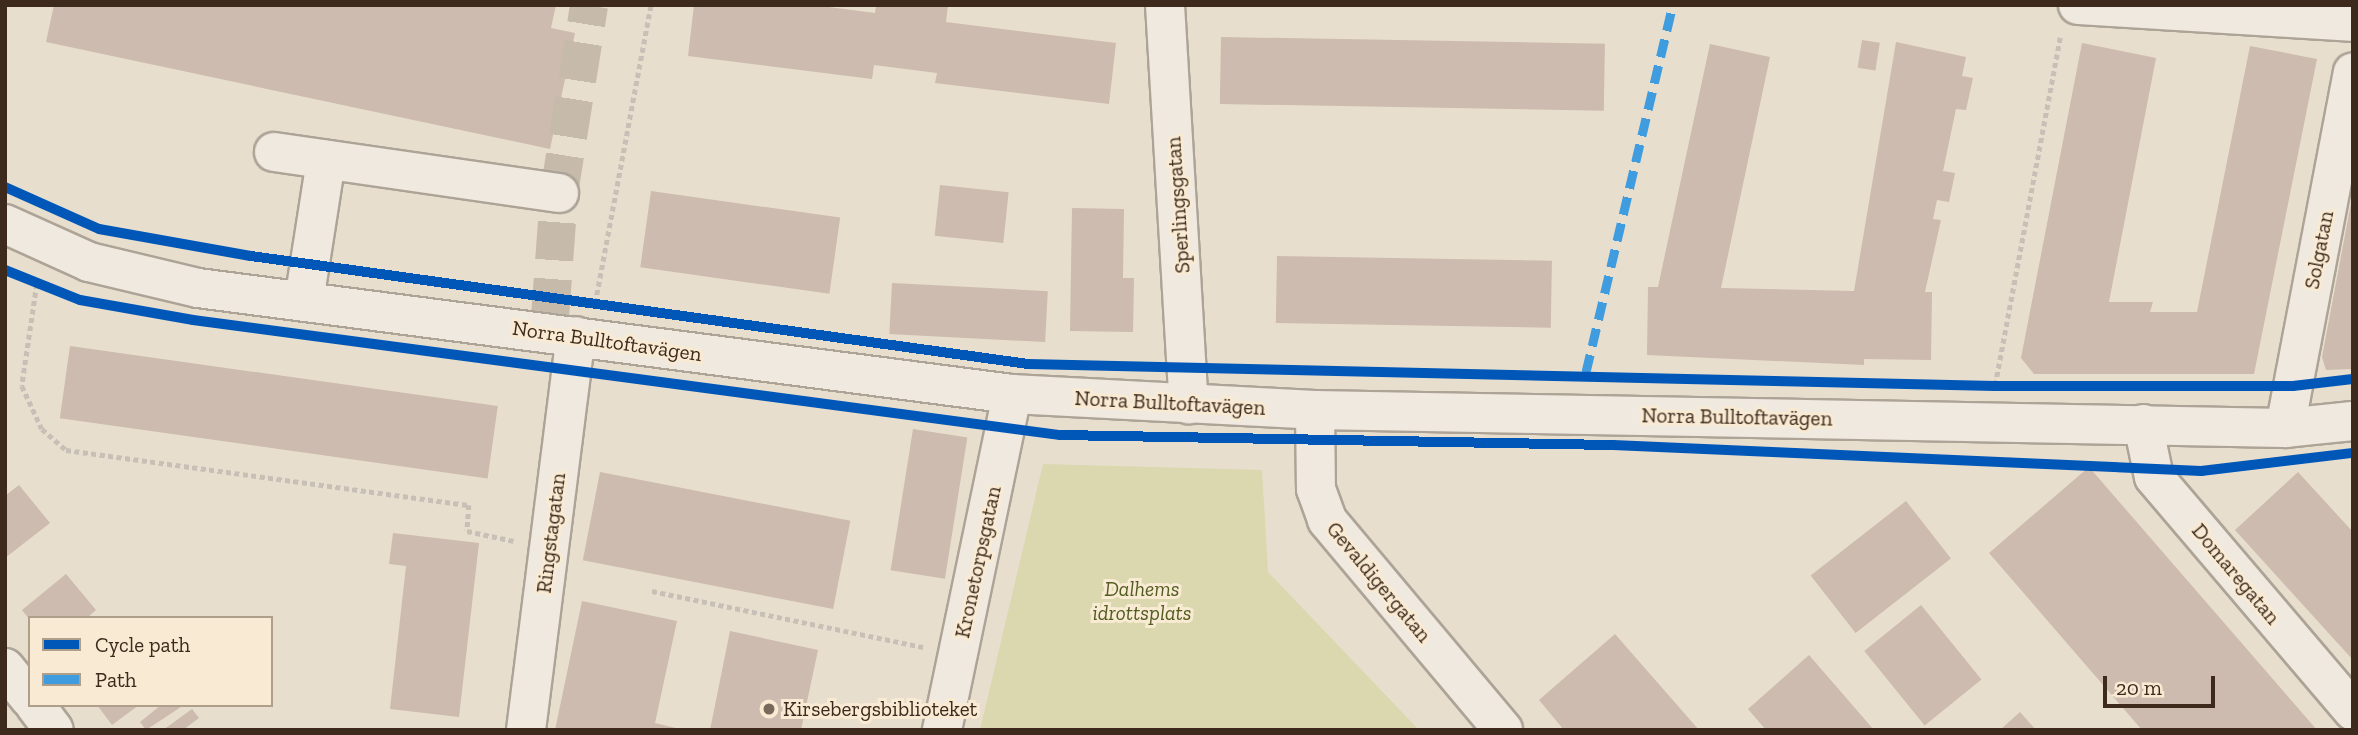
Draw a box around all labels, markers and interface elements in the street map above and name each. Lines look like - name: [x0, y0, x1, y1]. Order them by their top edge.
- street label: Sperlingsgatan: [1161, 136, 1195, 274]
- street label: Solgatan: [2299, 209, 2339, 291]
- street label: Norra Bulltoftavägen: [511, 315, 703, 367]
- street label: Norra Bulltoftavägen: [1074, 385, 1266, 421]
- street label: Norra Bulltoftavägen: [1641, 403, 1833, 431]
- street label: Ringstagatan: [531, 471, 571, 595]
- street label: Kronetorpsgatan: [950, 484, 1006, 640]
- street label: Gevaldigergatan: [1321, 517, 1437, 647]
- street label: Domaregatan: [2186, 518, 2286, 630]
- park label: Dalhems idrottsplats: [1093, 576, 1191, 626]
- legend: [28, 616, 273, 707]
- text: Cycle path: [95, 632, 190, 657]
- scale bar: [2106, 662, 2218, 706]
- text: Path: [95, 667, 137, 692]
- text: 20 m: [2116, 675, 2162, 700]
- place label: Kirsebergsbiblioteket: [783, 696, 977, 722]
- marker: Kirsebergsbiblioteket: [761, 701, 777, 717]

